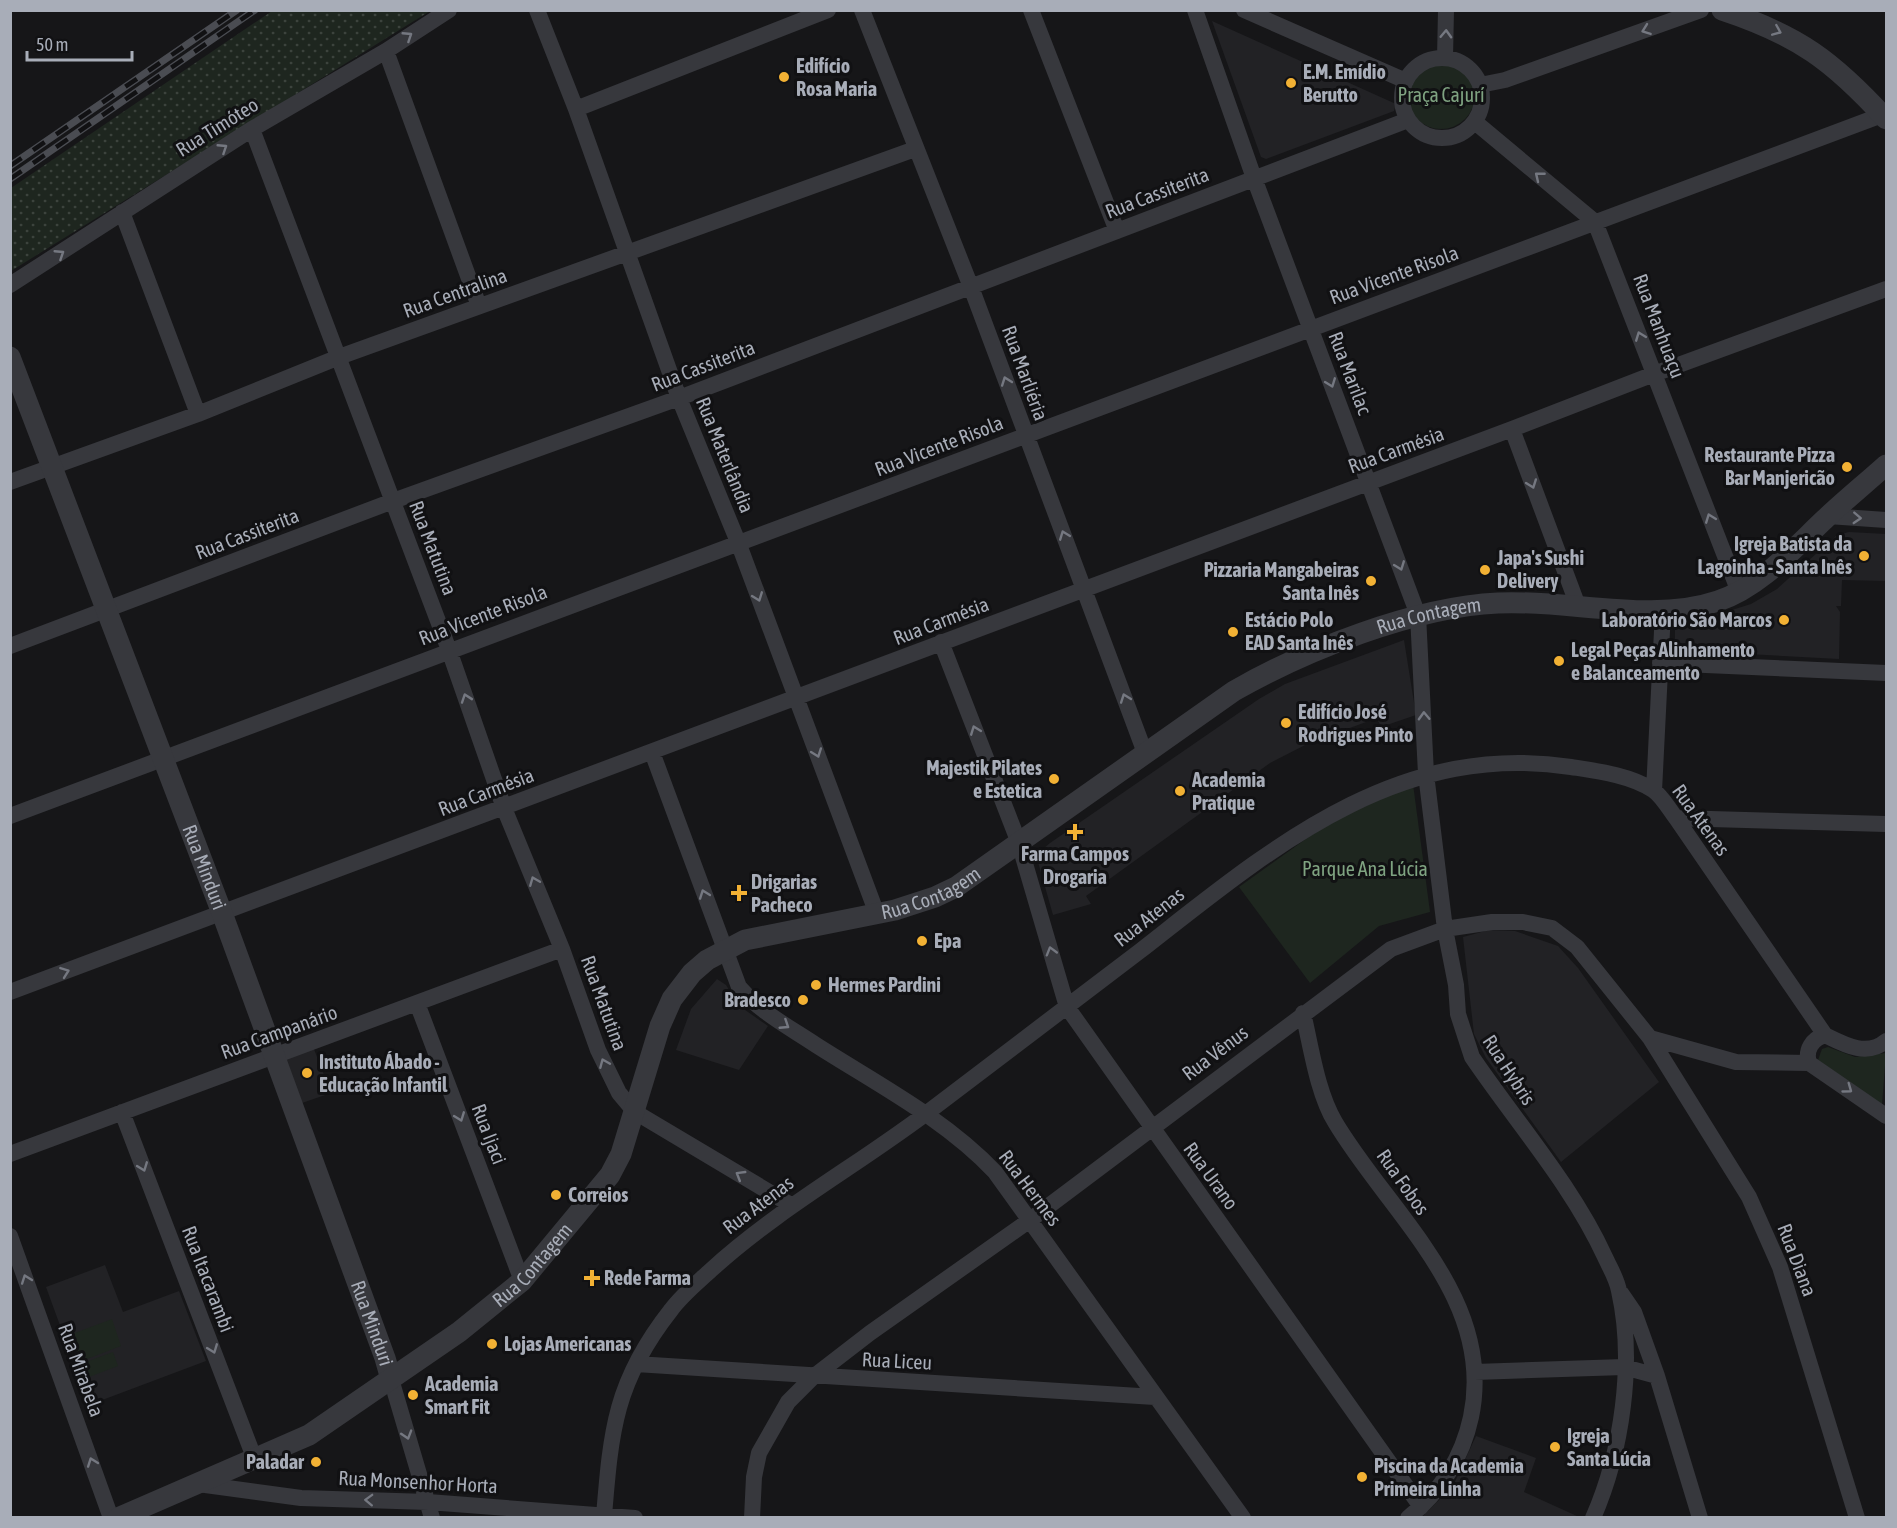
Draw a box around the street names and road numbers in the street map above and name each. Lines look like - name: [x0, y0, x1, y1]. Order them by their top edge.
- street label: Rua Timóteo: [171, 92, 262, 161]
- street label: Rua Cassiterita: [1102, 162, 1212, 223]
- street label: Rua Vicente Risola: [1326, 241, 1461, 308]
- street label: Rua Centralina: [400, 263, 510, 322]
- street label: Rua Manhuaçu: [1629, 270, 1690, 381]
- street label: Rua Marliéria: [998, 322, 1053, 423]
- street label: Rua Marilac: [1324, 328, 1377, 418]
- street label: Rua Cassiterita: [648, 335, 758, 396]
- street label: Rua Materlândia: [692, 394, 759, 516]
- street label: Rua Vicente Risola: [872, 411, 1006, 481]
- street label: Rua Carmésia: [1345, 422, 1447, 477]
- street label: Rua Matutina: [405, 497, 462, 598]
- street label: Rua Cassiterita: [192, 503, 302, 564]
- street label: Rua Vicente Risola: [416, 580, 550, 650]
- street label: Rua Carmésia: [890, 592, 992, 649]
- street label: Rua Contagem: [1373, 592, 1482, 638]
- street label: Rua Carmésia: [435, 763, 537, 820]
- street label: Rua Atenas: [1668, 780, 1735, 860]
- street label: Rua Minduri: [178, 821, 232, 913]
- street label: Rua Contagem: [879, 861, 985, 924]
- street label: Rua Atenas: [1109, 882, 1188, 951]
- street label: Rua Matutina: [577, 952, 632, 1053]
- street label: Rua Campanário: [218, 1000, 340, 1063]
- street label: Rua Vênus: [1177, 1020, 1252, 1085]
- street label: Rua Hybris: [1478, 1031, 1540, 1109]
- street label: Rua Ijaci: [467, 1100, 511, 1167]
- street label: Rua Urano: [1179, 1138, 1243, 1214]
- street label: Rua Hermes: [994, 1145, 1066, 1230]
- street label: Rua Fobos: [1373, 1145, 1434, 1219]
- street label: Rua Atenas: [718, 1171, 797, 1239]
- street label: Rua Contagem: [488, 1218, 576, 1311]
- street label: Rua Diana: [1773, 1220, 1822, 1299]
- street label: Rua Itacarambi: [178, 1222, 239, 1335]
- street label: Rua Minduri: [347, 1277, 399, 1368]
- street label: Rua Mirabela: [54, 1320, 109, 1420]
- street label: Rua Liceu: [861, 1347, 933, 1374]
- street label: Rua Monsenhor Horta: [338, 1466, 498, 1497]

